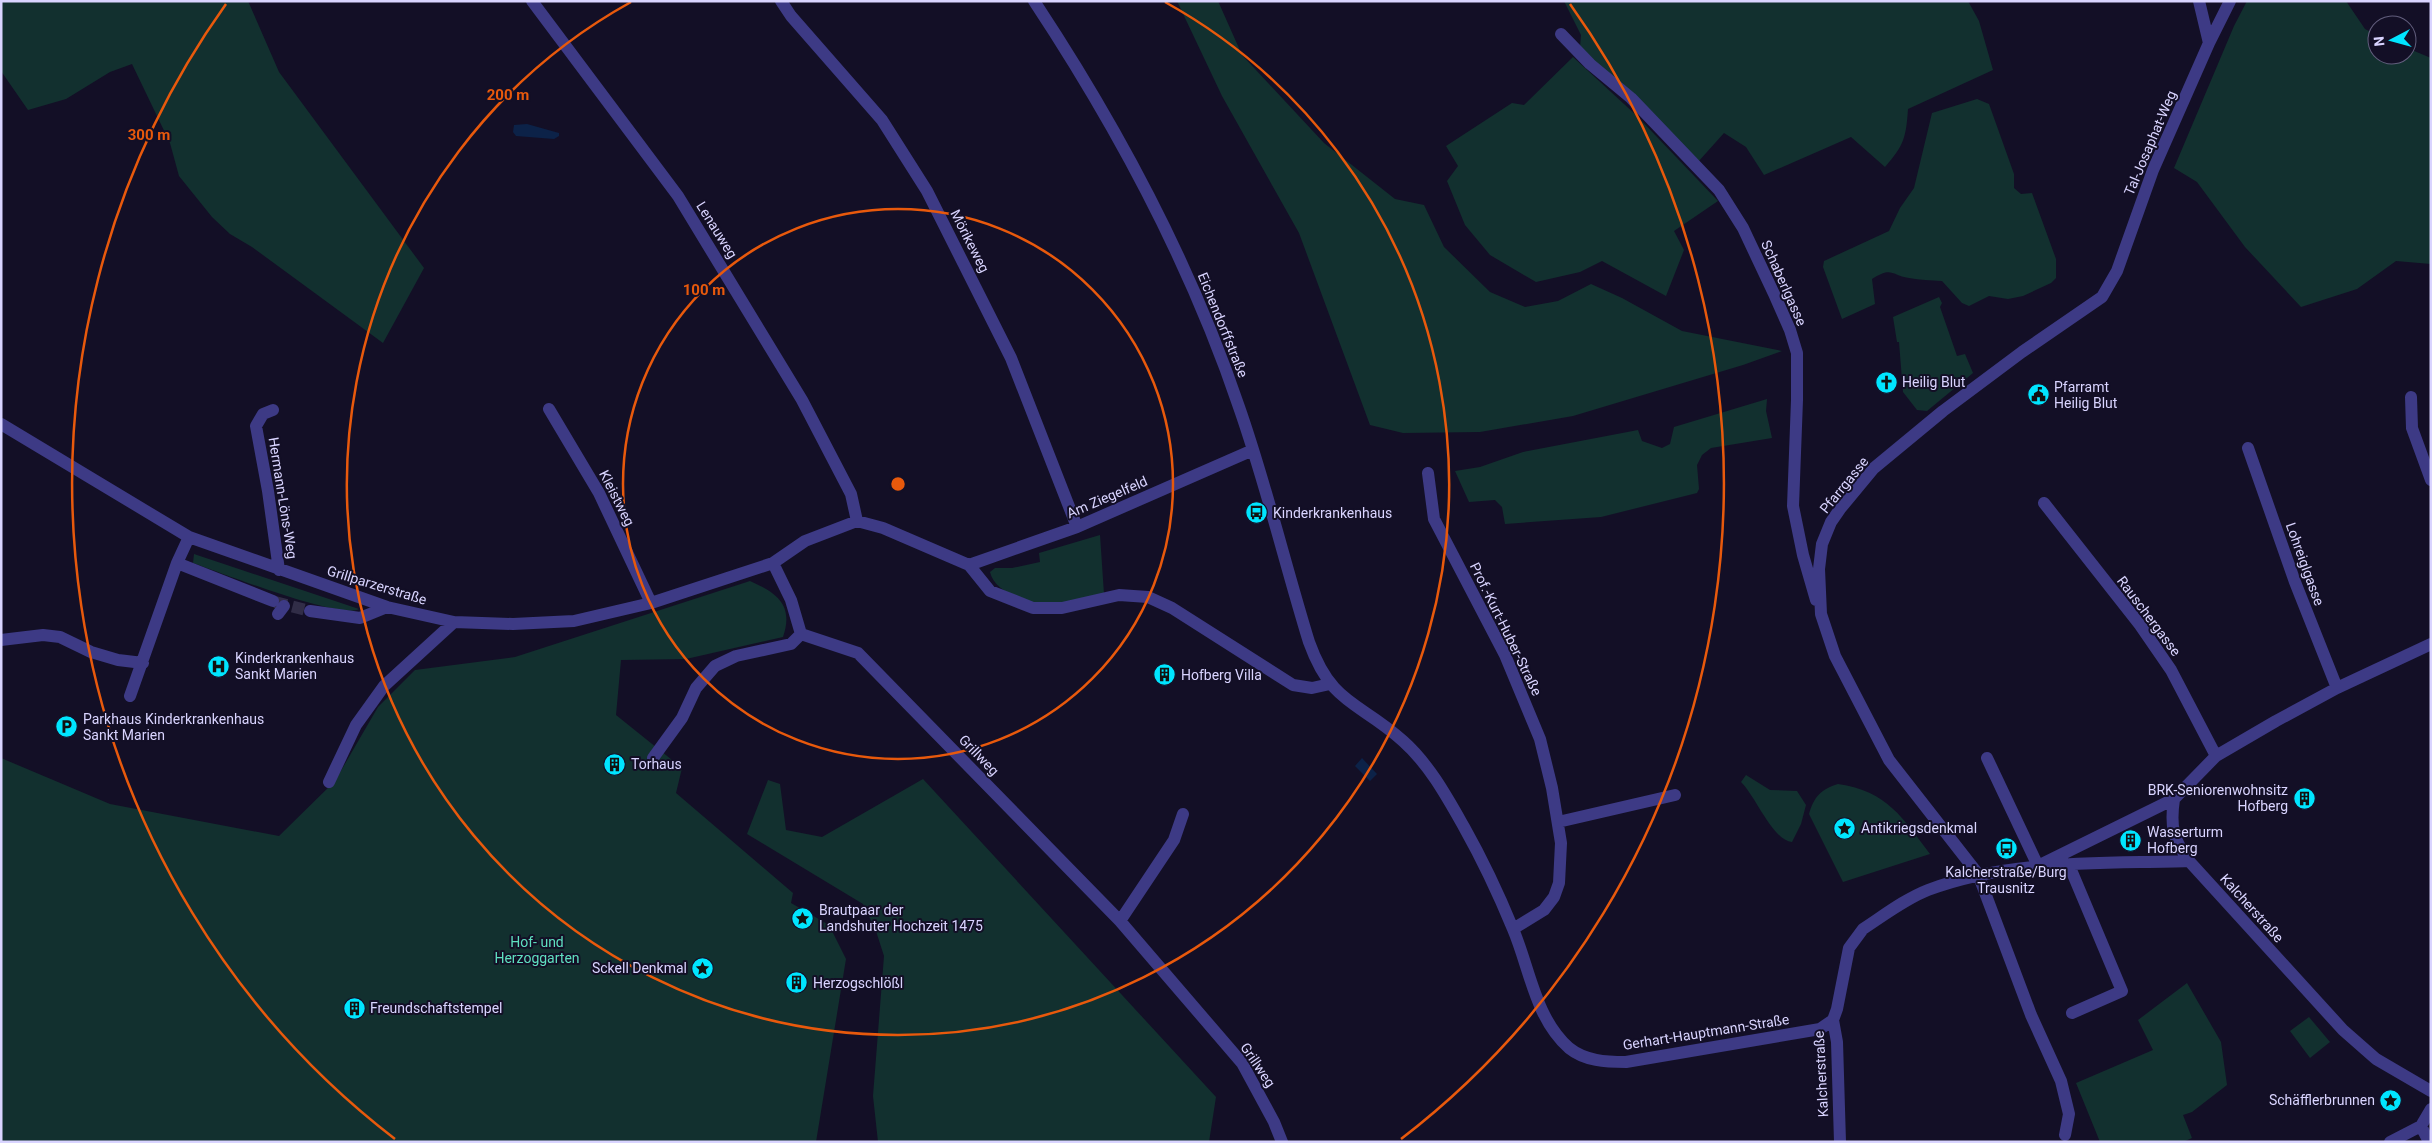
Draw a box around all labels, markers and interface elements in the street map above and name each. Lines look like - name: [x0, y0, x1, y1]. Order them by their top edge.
- north arrow: [2367, 15, 2417, 65]
- text: N: [2371, 36, 2388, 47]
- text: 200 m: [487, 86, 529, 104]
- street label: Tal-Josaphat-Weg: [2121, 88, 2179, 198]
- text: 300 m: [128, 126, 170, 144]
- street label: Lenauweg: [693, 199, 741, 261]
- street label: Mörikeweg: [947, 207, 993, 275]
- street label: Schaberlgasse: [1758, 238, 1810, 328]
- street label: Eichendorffstraße: [1195, 270, 1251, 380]
- text: 100 m: [683, 281, 725, 299]
- church icon: Heilig Blut: [1874, 370, 1898, 394]
- place label: Heilig Blut: [1902, 374, 1966, 390]
- place label: Pfarramt Heilig Blut: [2054, 379, 2118, 411]
- public building icon: Pfarramt Heilig Blut: [2026, 383, 2050, 407]
- street label: Hermann-Löns-Weg: [265, 436, 301, 560]
- street label: Pfarrgasse: [1816, 454, 1872, 516]
- street label: Kleistweg: [596, 467, 638, 529]
- street label: Am Ziegelfeld: [1064, 473, 1150, 521]
- centre of rings: [889, 475, 907, 493]
- bus stop icon: Kinderkrankenhaus: [1245, 501, 1269, 525]
- place label: Kinderkrankenhaus: [1273, 505, 1392, 521]
- street label: Lohreiglgasse: [2283, 520, 2327, 608]
- street label: Prof.-Kurt-Huber-Straße: [1467, 560, 1545, 698]
- street label: Grillparzerstraße: [325, 562, 429, 608]
- street label: Rauschergasse: [2114, 573, 2184, 659]
- place label: Kinderkrankenhaus Sankt Marien: [235, 650, 354, 682]
- hospital icon: Kinderkrankenhaus Sankt Marien: [207, 654, 231, 678]
- building icon: Hofberg Villa: [1153, 663, 1177, 687]
- place label: Hofberg Villa: [1181, 667, 1262, 683]
- place label: Parkhaus Kinderkrankenhaus Sankt Marien: [83, 711, 264, 743]
- parking icon: Parkhaus Kinderkrankenhaus Sankt Marien: [55, 715, 79, 739]
- street label: Grillweg: [956, 731, 1002, 779]
- building icon: Torhaus: [603, 752, 627, 776]
- place label: Torhaus: [631, 756, 682, 772]
- place label: BRK-Seniorenwohnsitz Hofberg: [2148, 782, 2288, 814]
- building icon: BRK-Seniorenwohnsitz Hofberg: [2292, 786, 2316, 810]
- place icon: Antikriegsdenkmal: [1833, 816, 1857, 840]
- place label: Antikriegsdenkmal: [1861, 820, 1977, 836]
- place label: Wasserturm Hofberg: [2147, 824, 2223, 856]
- building icon: Wasserturm Hofberg: [2119, 828, 2143, 852]
- bus stop icon: Kalcherstraße/Burg Trausnitz: [1994, 837, 2018, 861]
- place label: Kalcherstraße/Burg Trausnitz: [1945, 864, 2067, 896]
- street label: Kalcherstraße: [2217, 870, 2287, 946]
- place label: Brautpaar der Landshuter Hochzeit 1475: [819, 902, 983, 934]
- place icon: Brautpaar der Landshuter Hochzeit 1475: [791, 906, 815, 930]
- park label: Hof- und Herzoggarten: [494, 934, 580, 966]
- place icon: Sckell Denkmal: [691, 956, 715, 980]
- place label: Sckell Denkmal: [592, 960, 687, 976]
- building icon: Herzogschlößl: [785, 971, 809, 995]
- place label: Herzogschlößl: [813, 975, 903, 991]
- building icon: Freundschaftstempel: [342, 996, 366, 1020]
- place label: Freundschaftstempel: [370, 1000, 502, 1016]
- street label: Gerhart-Hauptmann-Straße: [1622, 1011, 1790, 1053]
- street label: Kalcherstraße: [1811, 1030, 1831, 1118]
- street label: Grillweg: [1237, 1040, 1279, 1090]
- place icon: Schäfflerbrunnen: [2379, 1088, 2403, 1112]
- place label: Schäfflerbrunnen: [2269, 1092, 2375, 1108]

